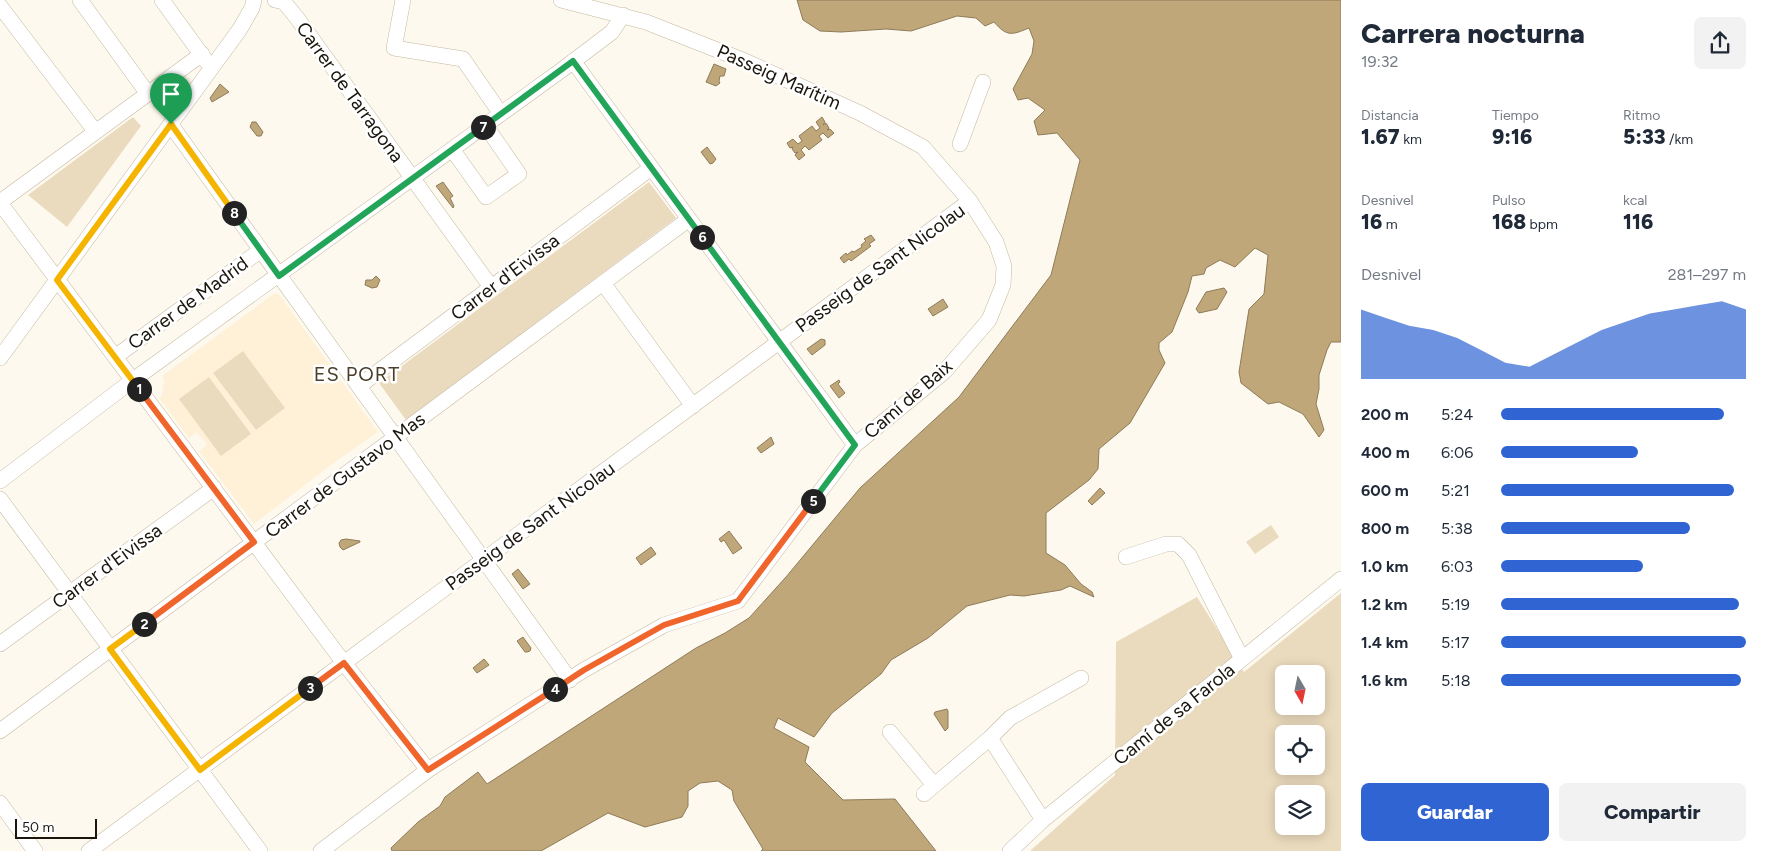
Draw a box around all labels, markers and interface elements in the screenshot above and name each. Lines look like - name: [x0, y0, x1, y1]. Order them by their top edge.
- text: Carrera nocturna: [1361, 16, 1585, 50]
- street label: Carrer de Tarragona: [291, 17, 409, 167]
- button: share: [1694, 17, 1746, 69]
- street label: Passeig Marítim: [713, 39, 845, 115]
- text: 19:32: [1361, 52, 1398, 71]
- pin: [150, 73, 192, 124]
- icon: arrive: [157, 80, 185, 108]
- text: Distancia: [1361, 107, 1419, 124]
- text: Tiempo: [1492, 107, 1539, 124]
- text: Ritmo: [1623, 107, 1660, 124]
- pin: 7: [470, 114, 496, 140]
- text: 7: [480, 119, 487, 136]
- text: 1.67: [1361, 124, 1400, 149]
- text: 9:16: [1492, 124, 1532, 149]
- text: 5:33: [1623, 124, 1666, 149]
- text: km: [1400, 131, 1422, 148]
- text: /km: [1666, 131, 1693, 148]
- text: Desnivel: [1361, 192, 1414, 209]
- text: Pulso: [1492, 192, 1526, 209]
- text: kcal: [1623, 192, 1647, 209]
- street label: Passeig de Sant Nicolau: [791, 199, 969, 337]
- pin: 8: [222, 200, 246, 226]
- text: 8: [230, 205, 239, 222]
- text: 16: [1361, 209, 1382, 234]
- text: 168: [1492, 209, 1526, 234]
- text: 116: [1623, 209, 1653, 234]
- text: m: [1382, 216, 1398, 233]
- text: bpm: [1526, 216, 1558, 233]
- pin: 6: [690, 224, 714, 250]
- street label: Carrer d'Eivissa: [446, 229, 564, 325]
- text: 6: [698, 229, 707, 246]
- street label: Carrer de Madrid: [123, 252, 253, 354]
- text: Desnivel: [1361, 265, 1421, 284]
- text: 281–297 m: [1668, 265, 1746, 284]
- street label: Camí de Baix: [859, 354, 957, 444]
- district label: ES PORT: [314, 362, 400, 386]
- pin: 1: [126, 376, 152, 402]
- text: 1: [137, 381, 142, 398]
- text: 200 m: [1361, 405, 1409, 424]
- text: 5:24: [1441, 405, 1473, 424]
- street label: Carrer de Gustavo Mas: [260, 407, 430, 543]
- text: 400 m: [1361, 443, 1410, 462]
- text: 6:06: [1441, 443, 1473, 462]
- street label: Passeig de Sant Nicolau: [441, 457, 619, 595]
- text: 600 m: [1361, 481, 1409, 500]
- text: 5:21: [1441, 481, 1470, 500]
- pin: 5: [800, 488, 826, 514]
- text: 5: [809, 493, 818, 510]
- street label: Carrer d'Eivissa: [48, 518, 166, 614]
- text: 800 m: [1361, 519, 1409, 538]
- text: 5:38: [1441, 519, 1473, 538]
- text: 1.0 km: [1361, 557, 1408, 576]
- text: 6:03: [1441, 557, 1473, 576]
- text: 1.2 km: [1361, 595, 1407, 614]
- text: 5:19: [1441, 595, 1470, 614]
- pin: 2: [132, 612, 156, 636]
- text: 2: [140, 616, 149, 633]
- text: 1.4 km: [1361, 633, 1408, 652]
- text: 5:17: [1441, 633, 1469, 652]
- street label: Camí de sa Farola: [1109, 658, 1239, 770]
- north arrow: [1275, 665, 1325, 715]
- map controls: [1275, 665, 1325, 835]
- text: 1.6 km: [1361, 671, 1407, 690]
- text: 5:18: [1441, 671, 1471, 690]
- pin: 3: [298, 676, 322, 700]
- pin: 4: [542, 676, 568, 702]
- text: 3: [307, 680, 314, 697]
- text: 4: [551, 681, 560, 698]
- button: locate: [1275, 725, 1325, 775]
- button: Guardar: [1361, 783, 1549, 841]
- button: Compartir: [1559, 783, 1746, 841]
- button: layers: [1275, 785, 1325, 835]
- scale bar: [15, 816, 98, 839]
- text: 50 m: [22, 819, 54, 836]

